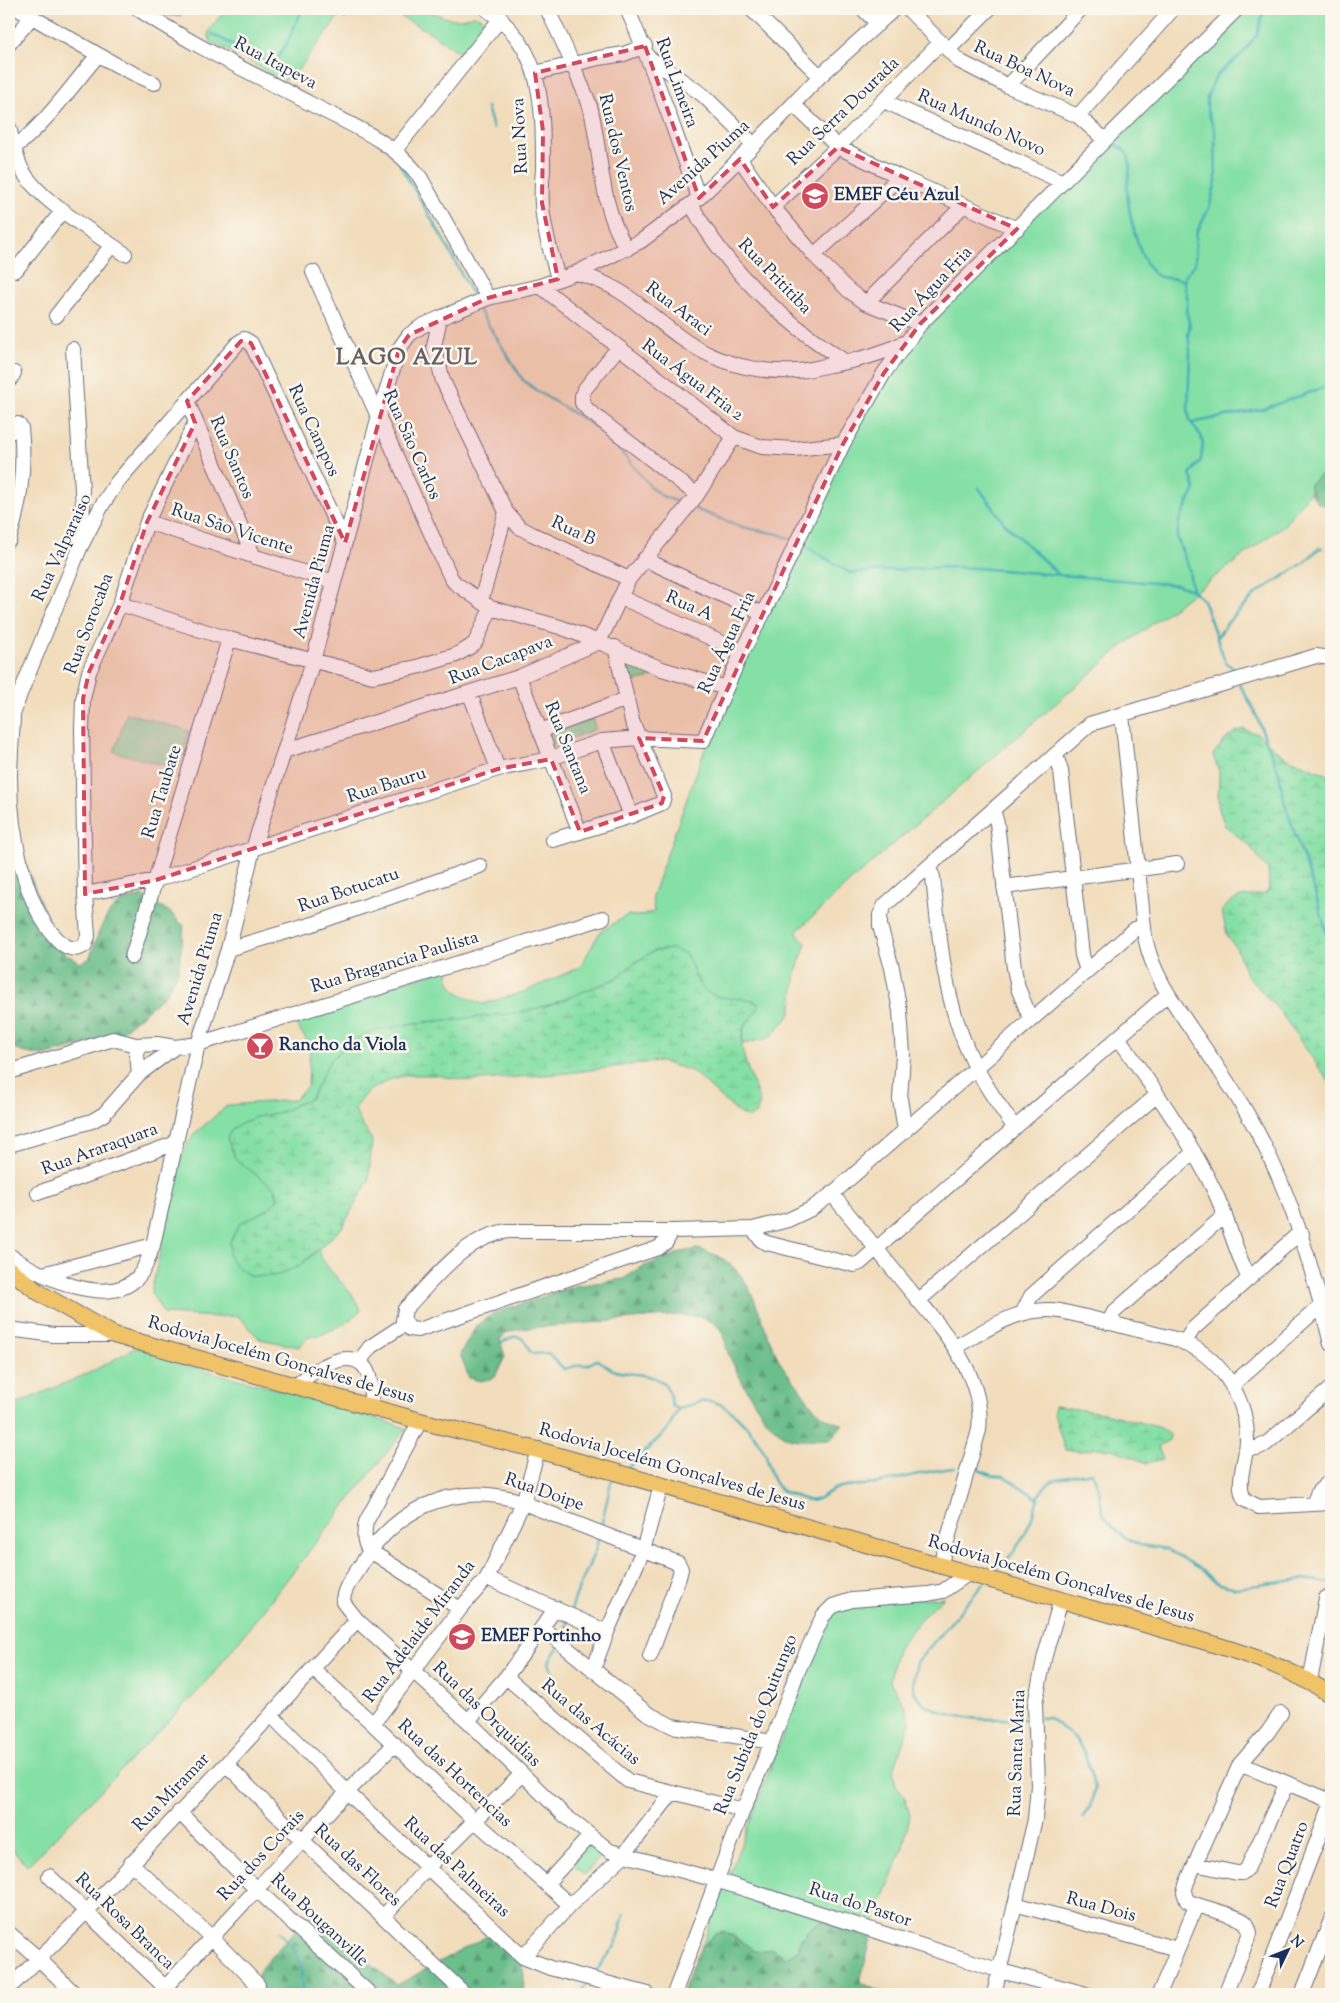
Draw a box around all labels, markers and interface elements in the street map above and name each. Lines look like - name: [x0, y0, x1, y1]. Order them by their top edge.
- street label: Rua Itapeva: [229, 31, 321, 97]
- street label: Rua Limeira: [648, 34, 704, 132]
- street label: Rua Boa Nova: [969, 35, 1079, 105]
- street label: Rua Serra Dourada: [782, 51, 906, 173]
- street label: Rua Mundo Novo: [913, 84, 1049, 164]
- street label: Rua dos Ventos: [591, 91, 643, 215]
- street label: Rua Nova: [506, 97, 536, 175]
- street label: Avenida Piuma: [652, 114, 756, 212]
- school or university icon: EMEF Céu Azul: [800, 181, 830, 211]
- place label: EMEF Céu Azul: [834, 183, 960, 209]
- street label: Rua Prititiba: [731, 233, 817, 321]
- street label: Rua Água Fria: [885, 241, 979, 339]
- street label: Rua Araci: [639, 276, 717, 344]
- street label: Rua Água Fria 2: [635, 334, 749, 429]
- district label: LAGO AZUL: [336, 343, 478, 375]
- street label: Rua Campos: [280, 381, 346, 481]
- street label: Rua São Carlos: [375, 386, 447, 504]
- street label: Rua Santos: [202, 413, 260, 503]
- street label: Rua Valparaiso: [27, 490, 99, 606]
- street label: Rua São Vicente: [167, 498, 297, 562]
- street label: Rua B: [547, 510, 599, 554]
- street label: Avenida Piuma: [287, 522, 343, 642]
- street label: Rua Sorocaba: [59, 570, 121, 678]
- street label: Rua A: [661, 585, 717, 629]
- street label: Rua Água Fria: [693, 588, 763, 698]
- street label: Rua Cacapava: [445, 629, 557, 693]
- street label: Rua Santana: [537, 698, 597, 798]
- street label: Rua Taubate: [136, 742, 190, 842]
- street label: Rua Bauru: [344, 761, 430, 811]
- street label: Rua Botucatu: [295, 862, 403, 920]
- street label: Avenida Piuma: [171, 909, 231, 1029]
- street label: Rua Bragancia Paulista: [308, 925, 482, 1001]
- bar icon: Rancho da Viola: [245, 1031, 275, 1061]
- place label: Rancho da Viola: [279, 1033, 407, 1059]
- street label: Rua Araraquara: [38, 1117, 162, 1183]
- street label: Rodovia Jocelém Gonçalves de Jesus: [145, 1310, 417, 1412]
- street label: Rodovia Jocelém Gonçalves de Jesus: [536, 1417, 808, 1519]
- street label: Rua Doipe: [501, 1467, 587, 1519]
- street label: Rodovia Jocelém Gonçalves de Jesus: [925, 1529, 1197, 1631]
- street label: Rua Adelaide Miranda: [358, 1555, 482, 1709]
- school or university icon: EMEF Portinho: [447, 1622, 477, 1652]
- place label: EMEF Portinho: [481, 1624, 601, 1650]
- street label: Rua Subida do Quitungo: [709, 1631, 805, 1819]
- street label: Rua das Orquidias: [426, 1656, 546, 1774]
- street label: Rua das Acácias: [535, 1674, 645, 1772]
- street label: Rua Santa Maria: [1003, 1689, 1033, 1817]
- street label: Rua das Hortencias: [391, 1714, 517, 1834]
- street label: Rua Miramar: [127, 1747, 217, 1838]
- street label: Rua dos Corais: [213, 1804, 311, 1908]
- street label: Rua das Palmeiras: [397, 1812, 515, 1924]
- street label: Rua Quatro: [1260, 1818, 1317, 1912]
- street label: Rua das Flores: [307, 1819, 407, 1913]
- street label: Rua Rosa Branca: [68, 1868, 180, 1976]
- street label: Rua Bouganville: [264, 1868, 374, 1974]
- street label: Rua do Pastor: [805, 1877, 915, 1935]
- street label: Rua Dois: [1063, 1886, 1139, 1930]
- north arrow: [1262, 1926, 1312, 1976]
- text: N: [1285, 1932, 1307, 1953]

